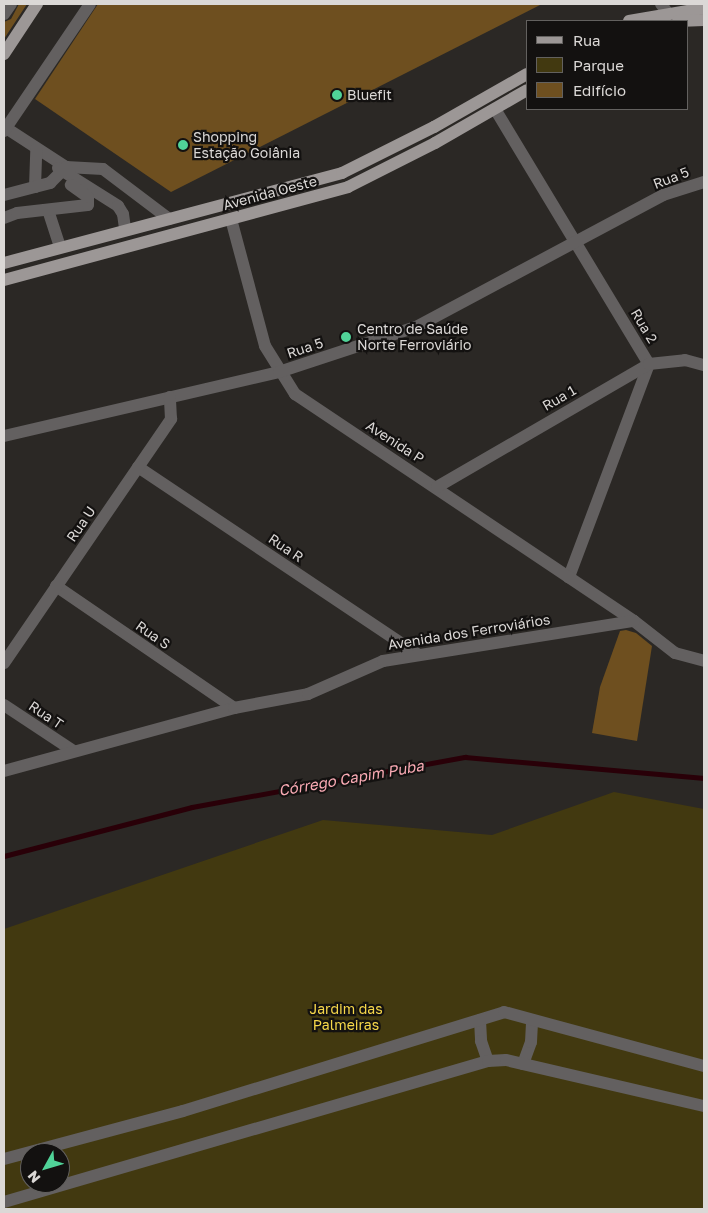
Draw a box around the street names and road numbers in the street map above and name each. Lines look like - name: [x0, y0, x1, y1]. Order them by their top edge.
- street label: Rua 5: [651, 163, 691, 193]
- street label: Avenida Oeste: [221, 172, 319, 214]
- street label: Rua 2: [627, 306, 661, 346]
- street label: Rua 5: [285, 334, 325, 362]
- street label: Rua 1: [539, 382, 579, 414]
- street label: Avenida P: [363, 417, 427, 467]
- street label: Rua U: [63, 503, 99, 545]
- street label: Rua R: [265, 530, 307, 566]
- street label: Avenida dos Ferroviários: [387, 611, 551, 653]
- street label: Rua S: [133, 617, 173, 653]
- street label: Rua T: [26, 697, 66, 733]

